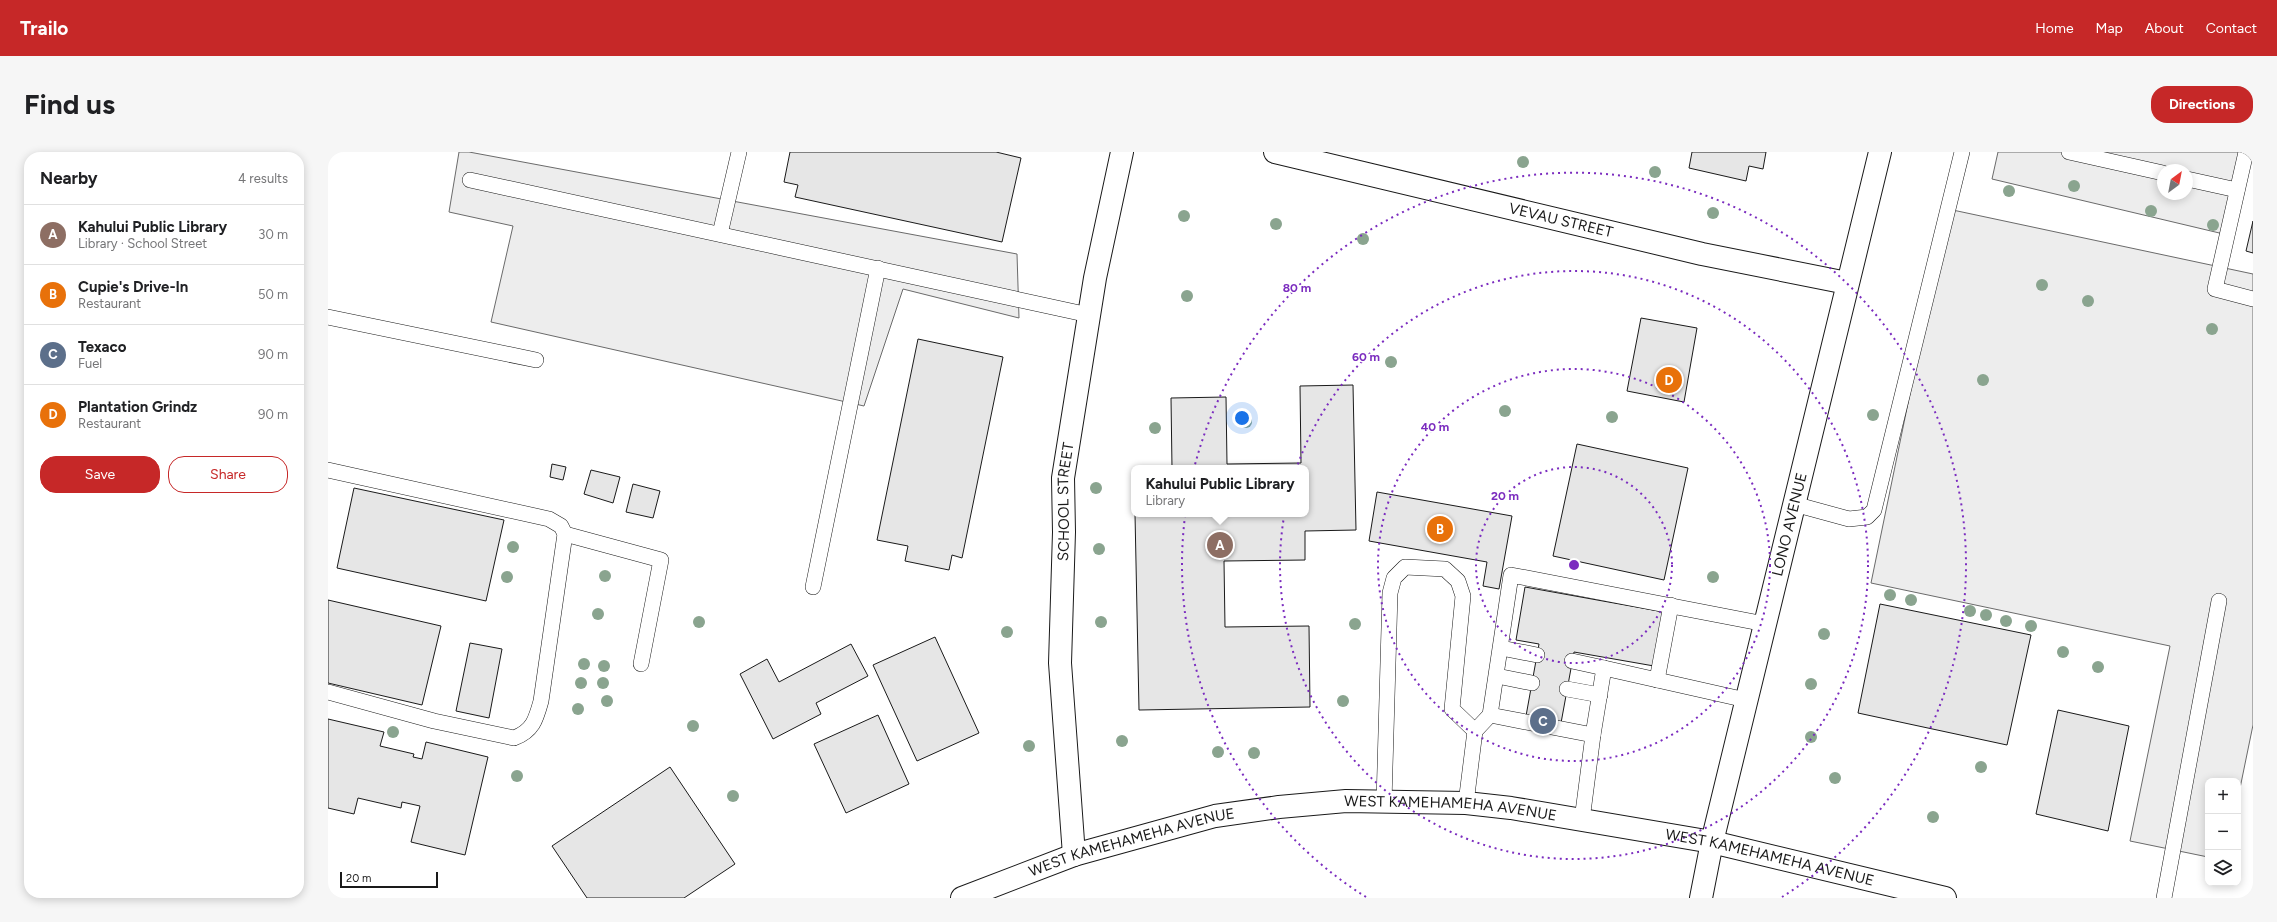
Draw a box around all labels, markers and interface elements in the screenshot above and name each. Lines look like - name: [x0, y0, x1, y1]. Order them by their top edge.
- text: Trailo: [20, 17, 68, 40]
- text: Home: [2035, 20, 2074, 37]
- text: Map: [2096, 20, 2123, 37]
- text: About: [2145, 20, 2184, 37]
- text: Contact: [2206, 20, 2257, 37]
- button: Directions: [2151, 86, 2253, 123]
- text: Find us: [24, 87, 115, 121]
- north arrow: [2157, 164, 2193, 200]
- text: Nearby: [40, 168, 98, 188]
- text: 4 results: [238, 171, 288, 186]
- street label: VEVAU STREET: [1507, 199, 1616, 242]
- text: Kahului Public Library: [78, 218, 227, 236]
- text: A: [48, 227, 58, 242]
- text: 30 m: [258, 227, 288, 242]
- text: Library · School Street: [78, 236, 207, 251]
- text: Cupie's Drive-In: [78, 278, 188, 296]
- text: 80 m: [1283, 281, 1311, 295]
- text: B: [49, 287, 57, 302]
- text: 50 m: [258, 287, 288, 302]
- text: Restaurant: [78, 296, 141, 311]
- text: Texaco: [78, 338, 126, 356]
- text: C: [48, 347, 58, 362]
- text: 90 m: [258, 347, 288, 362]
- text: 60 m: [1352, 350, 1380, 364]
- text: Fuel: [78, 356, 102, 371]
- pin: D: [1656, 365, 1682, 395]
- text: Plantation Grindz: [78, 398, 197, 416]
- text: D: [48, 407, 58, 422]
- text: 90 m: [258, 407, 288, 422]
- your location: [1232, 408, 1252, 428]
- text: Restaurant: [78, 416, 141, 431]
- text: 40 m: [1421, 420, 1449, 434]
- street label: SCHOOL STREET: [1054, 440, 1078, 561]
- button: Save: [40, 456, 160, 493]
- button: Share: [168, 456, 288, 493]
- popup: [1131, 465, 1309, 517]
- street label: LONO AVENUE: [1768, 471, 1811, 578]
- text: Kahului Public Library: [1145, 475, 1295, 493]
- text: 20 m: [1491, 489, 1519, 503]
- text: Library: [1145, 493, 1185, 508]
- pin: B: [1427, 514, 1453, 544]
- pin: A: [1207, 530, 1233, 560]
- centre of rings: [1567, 558, 1581, 572]
- pin: C: [1530, 706, 1556, 736]
- map controls: [2205, 778, 2241, 886]
- button: +: [2205, 778, 2241, 814]
- street label: WEST KAMEHAMEHA AVENUE: [1344, 792, 1558, 825]
- street label: WEST KAMEHAMEHA AVENUE: [1026, 804, 1236, 881]
- button: −: [2205, 814, 2241, 850]
- street label: WEST KAMEHAMEHA AVENUE: [1664, 825, 1876, 890]
- button: layers: [2205, 850, 2241, 886]
- scale bar: [340, 870, 438, 889]
- text: 20 m: [346, 872, 371, 885]

